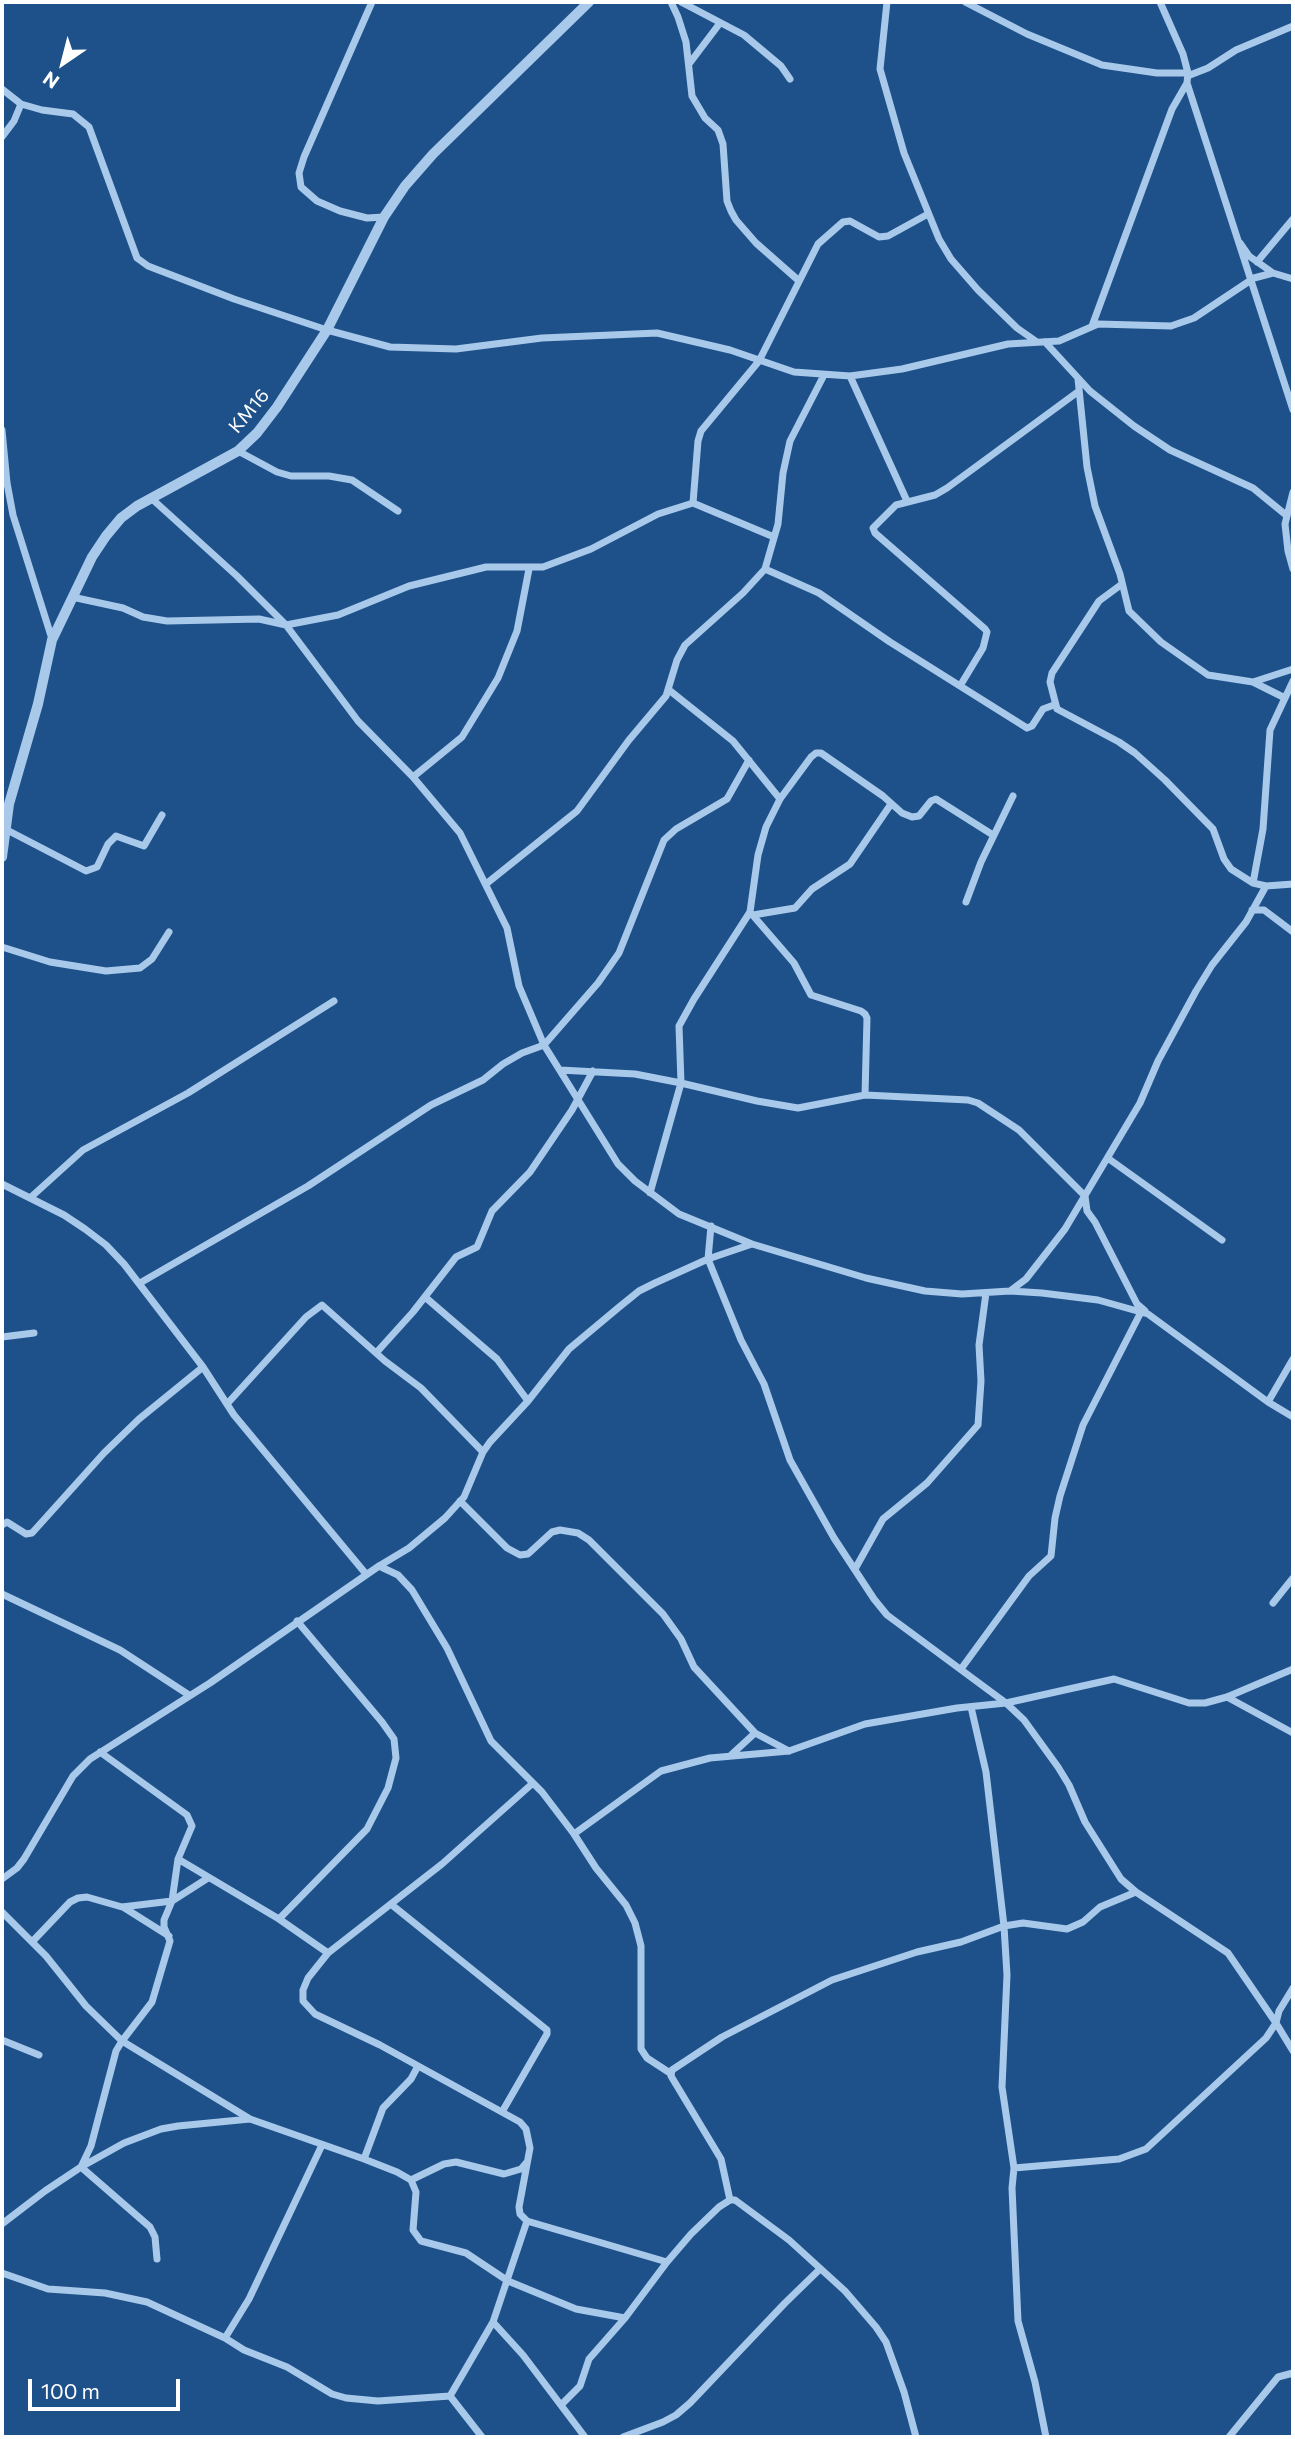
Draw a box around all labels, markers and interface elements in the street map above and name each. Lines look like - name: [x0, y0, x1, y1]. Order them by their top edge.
- north arrow: [28, 28, 98, 98]
- text: N: [38, 67, 63, 94]
- street label: KM16: [224, 384, 274, 438]
- scale bar: [32, 2366, 184, 2410]
- text: 100 m: [41, 2378, 100, 2403]

